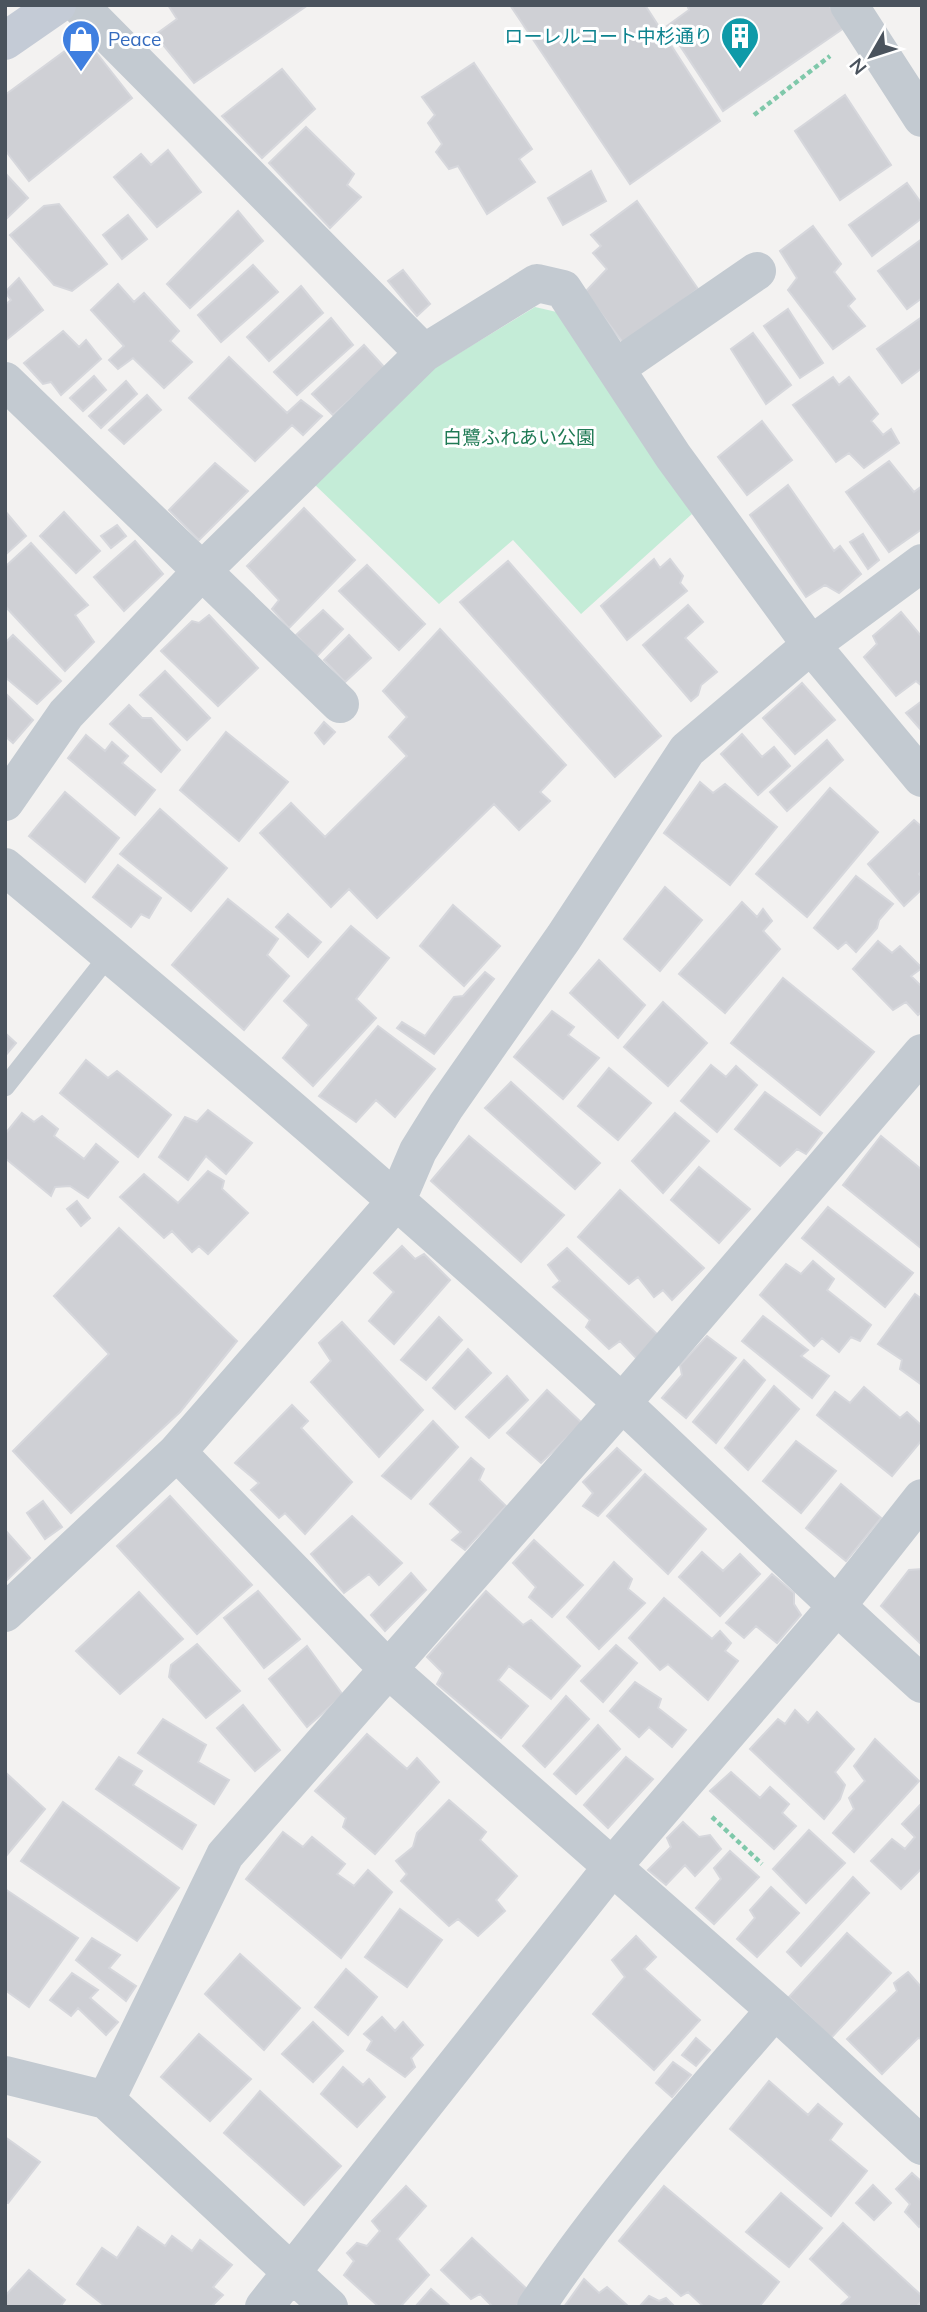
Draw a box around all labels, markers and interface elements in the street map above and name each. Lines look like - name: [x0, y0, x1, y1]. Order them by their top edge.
- building icon: ローレルコート中杉通り: [719, 15, 761, 70]
- shop icon: Peace: [60, 18, 102, 73]
- north arrow: [836, 21, 906, 91]
- place label: ローレルコート中杉通り: [504, 24, 713, 48]
- place label: Peace: [108, 27, 161, 51]
- text: N: [844, 54, 872, 80]
- park label: 白鷺ふれあい公園: [443, 425, 595, 449]

